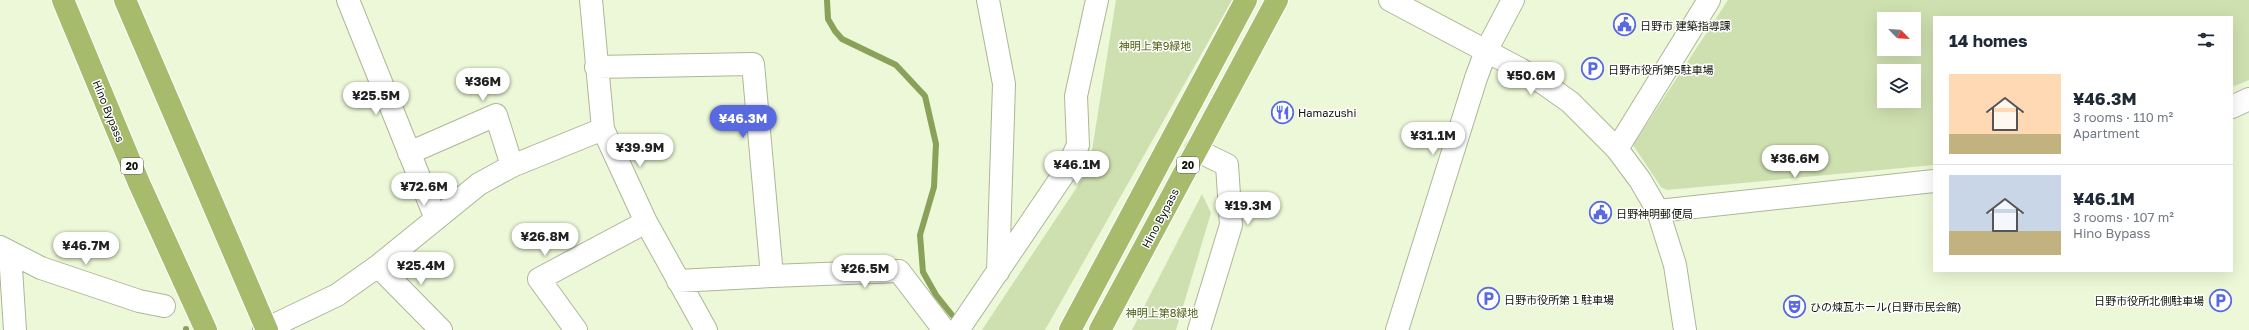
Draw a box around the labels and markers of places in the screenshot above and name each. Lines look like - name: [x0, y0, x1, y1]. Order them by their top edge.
- public building icon: 日野市 建築指導課: [1611, 12, 1637, 38]
- place label: 日野市 建築指導課: [1640, 19, 1731, 32]
- parking icon: 日野市役所第5駐車場: [1580, 56, 1606, 82]
- pin: ¥50.6M: [1498, 62, 1564, 96]
- place label: 日野市役所第5駐車場: [1608, 63, 1713, 76]
- pin: ¥36M: [459, 68, 507, 102]
- pin: ¥25.5M: [343, 82, 409, 116]
- restaurant icon: Hamazushi: [1270, 99, 1296, 125]
- pin: ¥46.3M: [710, 105, 776, 139]
- place label: Hamazushi: [1298, 106, 1356, 119]
- pin: ¥31.1M: [1400, 122, 1466, 156]
- pin: ¥39.9M: [607, 134, 673, 168]
- pin: ¥36.6M: [1762, 145, 1828, 179]
- pin: ¥46.1M: [1044, 151, 1110, 185]
- pin: ¥72.6M: [391, 173, 457, 207]
- pin: ¥19.3M: [1215, 192, 1281, 226]
- public building icon: 日野神明郵便局: [1588, 200, 1614, 226]
- place label: 日野神明郵便局: [1616, 207, 1693, 220]
- pin: ¥26.8M: [512, 223, 578, 257]
- pin: ¥46.7M: [53, 232, 119, 266]
- pin: ¥25.4M: [388, 252, 454, 286]
- pin: ¥26.5M: [832, 255, 898, 289]
- parking icon: 日野市役所第１駐車場: [1476, 286, 1502, 312]
- parking icon: 日野市役所北側駐車場: [2207, 287, 2233, 313]
- place label: 日野市役所第１駐車場: [1504, 293, 1614, 306]
- theatre icon: ひの煉瓦ホール(日野市民会館): [1782, 293, 1808, 319]
- place label: 日野市役所北側駐車場: [2094, 294, 2204, 307]
- place label: ひの煉瓦ホール(日野市民会館): [1810, 300, 1961, 313]

